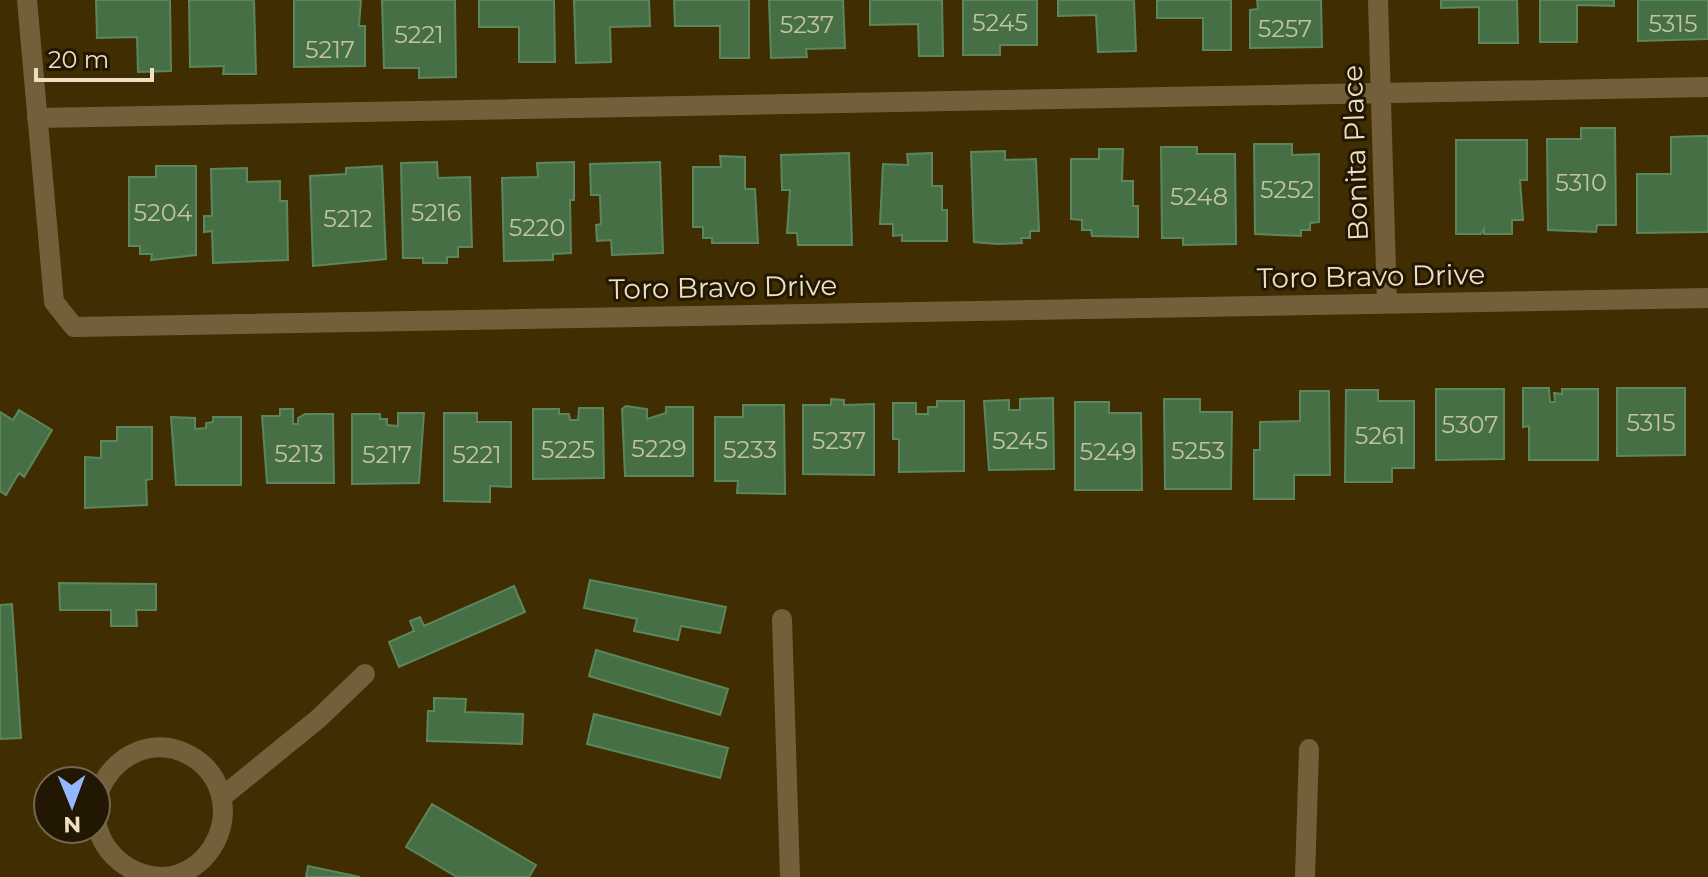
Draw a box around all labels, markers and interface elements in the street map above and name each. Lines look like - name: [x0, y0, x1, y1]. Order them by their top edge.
- house number: 5245: [972, 8, 1028, 37]
- house number: 5315: [1648, 9, 1698, 38]
- house number: 5237: [780, 10, 834, 39]
- house number: 5257: [1258, 14, 1312, 43]
- house number: 5221: [394, 20, 444, 49]
- scale bar: [36, 32, 152, 82]
- house number: 5217: [305, 35, 355, 64]
- text: 20 m: [48, 45, 109, 74]
- street label: Bonita Place: [1335, 64, 1375, 242]
- house number: 5310: [1555, 168, 1607, 197]
- house number: 5252: [1260, 175, 1314, 204]
- house number: 5248: [1170, 182, 1228, 211]
- house number: 5204: [134, 198, 193, 227]
- house number: 5216: [411, 198, 461, 227]
- house number: 5212: [323, 204, 373, 233]
- house number: 5220: [509, 213, 565, 242]
- street label: Toro Bravo Drive: [1257, 257, 1485, 295]
- street label: Toro Bravo Drive: [609, 268, 837, 306]
- house number: 5315: [1626, 408, 1676, 437]
- house number: 5307: [1442, 410, 1498, 439]
- house number: 5261: [1355, 421, 1405, 450]
- house number: 5237: [812, 426, 866, 455]
- house number: 5245: [992, 426, 1048, 455]
- house number: 5229: [631, 434, 687, 463]
- house number: 5225: [541, 435, 595, 464]
- house number: 5233: [723, 435, 777, 464]
- house number: 5253: [1171, 436, 1225, 465]
- house number: 5249: [1080, 437, 1136, 466]
- house number: 5213: [274, 439, 324, 468]
- house number: 5217: [362, 440, 412, 469]
- house number: 5221: [452, 440, 502, 469]
- north arrow: [32, 765, 112, 845]
- text: N: [63, 811, 81, 838]

